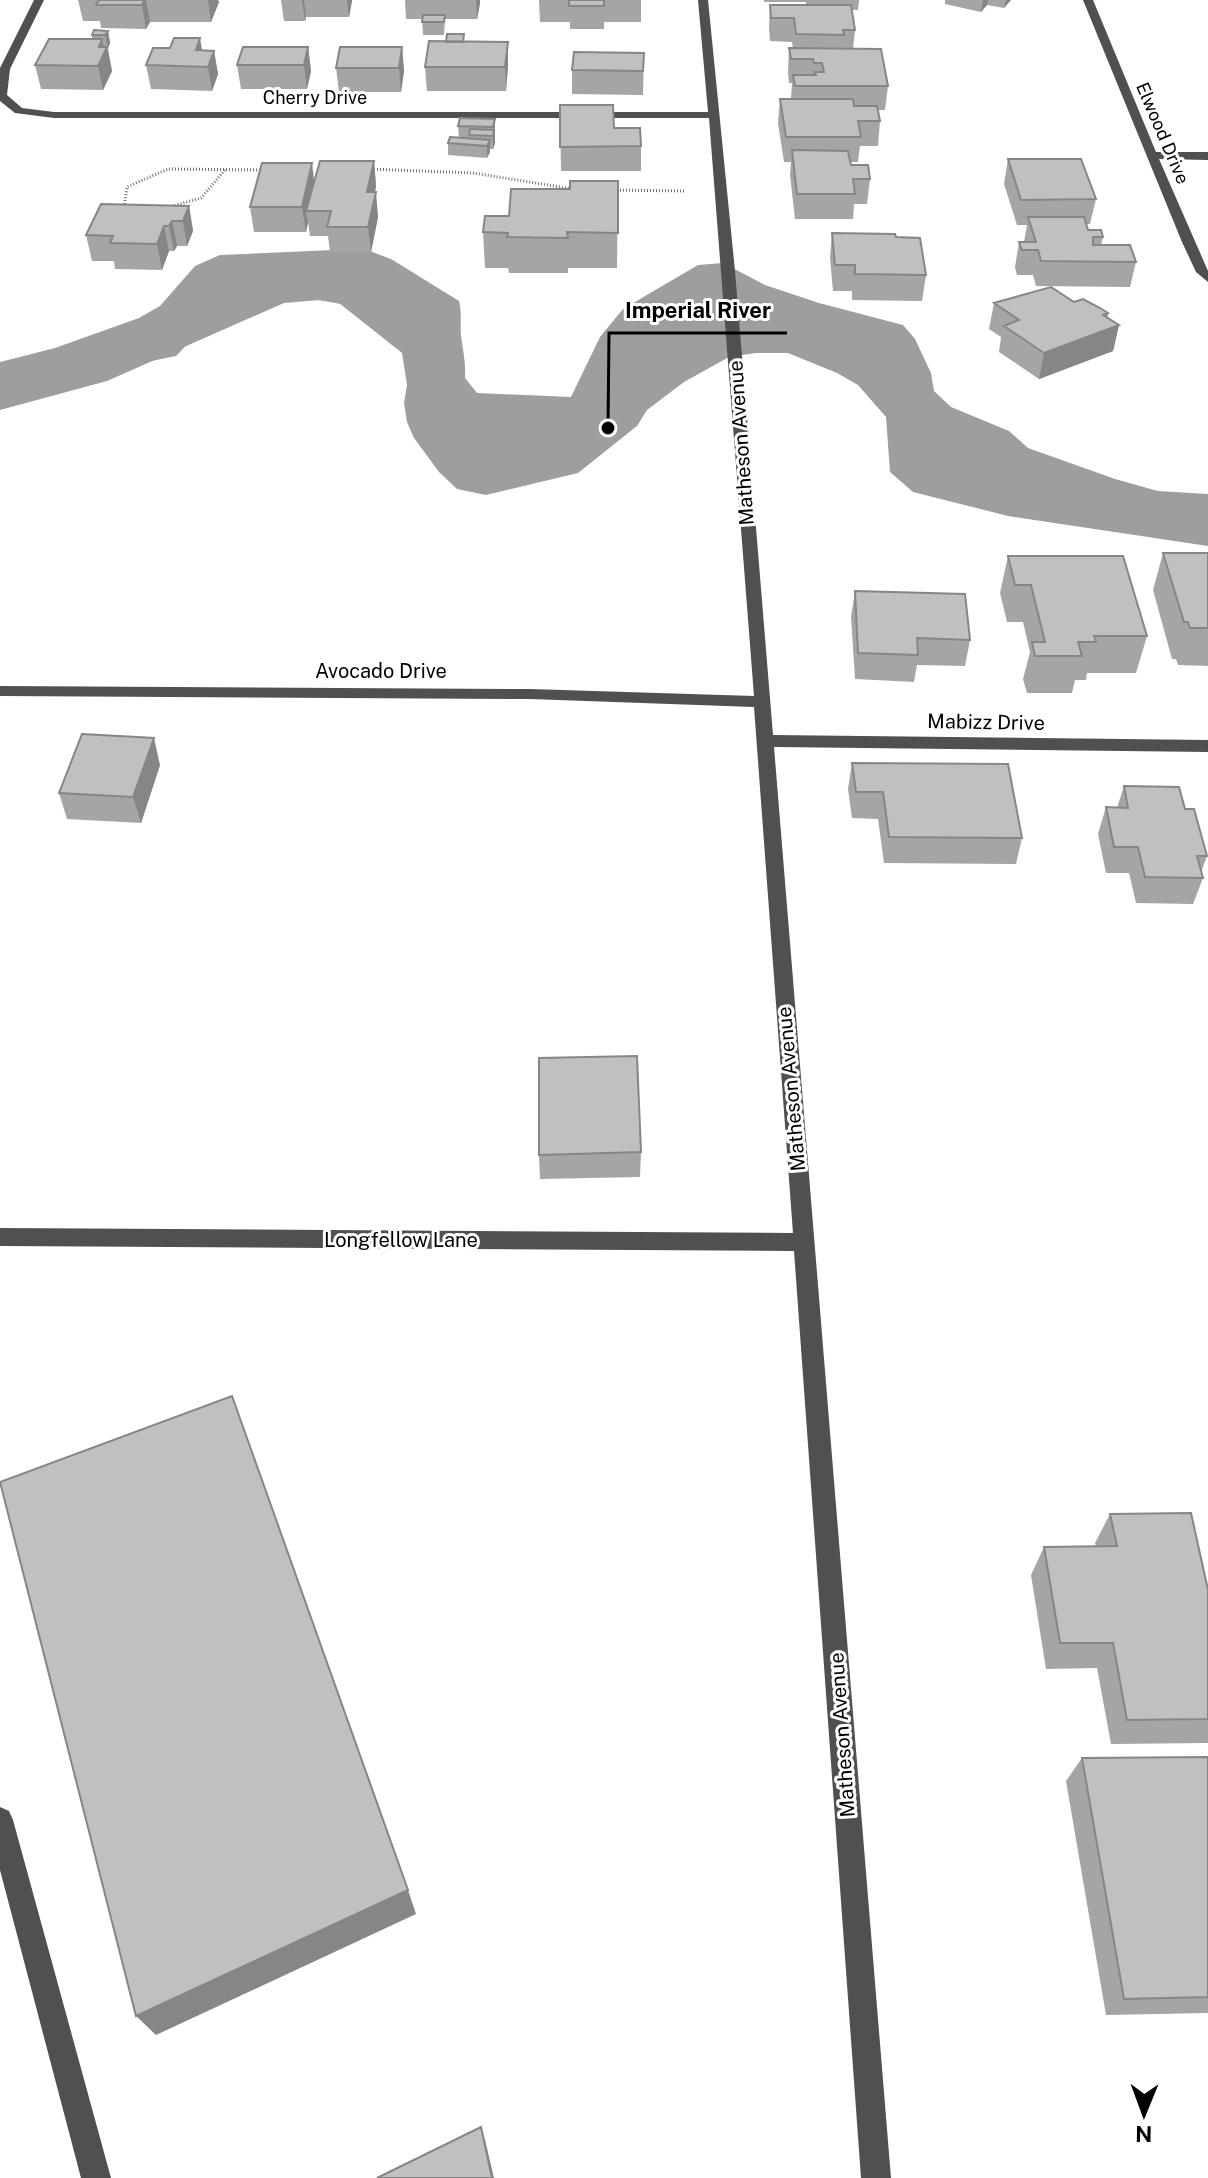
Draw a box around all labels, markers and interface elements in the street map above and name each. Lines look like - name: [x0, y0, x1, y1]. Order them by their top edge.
- street label: Elwood Drive: [1132, 79, 1194, 187]
- street label: Cherry Drive: [263, 87, 367, 108]
- callout: Imperial River: [609, 287, 787, 333]
- text: Imperial River: [625, 297, 771, 323]
- street label: Matheson Avenue: [723, 360, 759, 526]
- street label: Avocado Drive: [315, 659, 447, 683]
- street label: Mabizz Drive: [927, 709, 1045, 735]
- street label: Matheson Avenue: [772, 1006, 810, 1172]
- street label: Longfellow Lane: [324, 1228, 478, 1252]
- street label: Matheson Avenue: [824, 1652, 860, 1818]
- north arrow: [1104, 2074, 1184, 2154]
- text: N: [1135, 2121, 1152, 2147]

